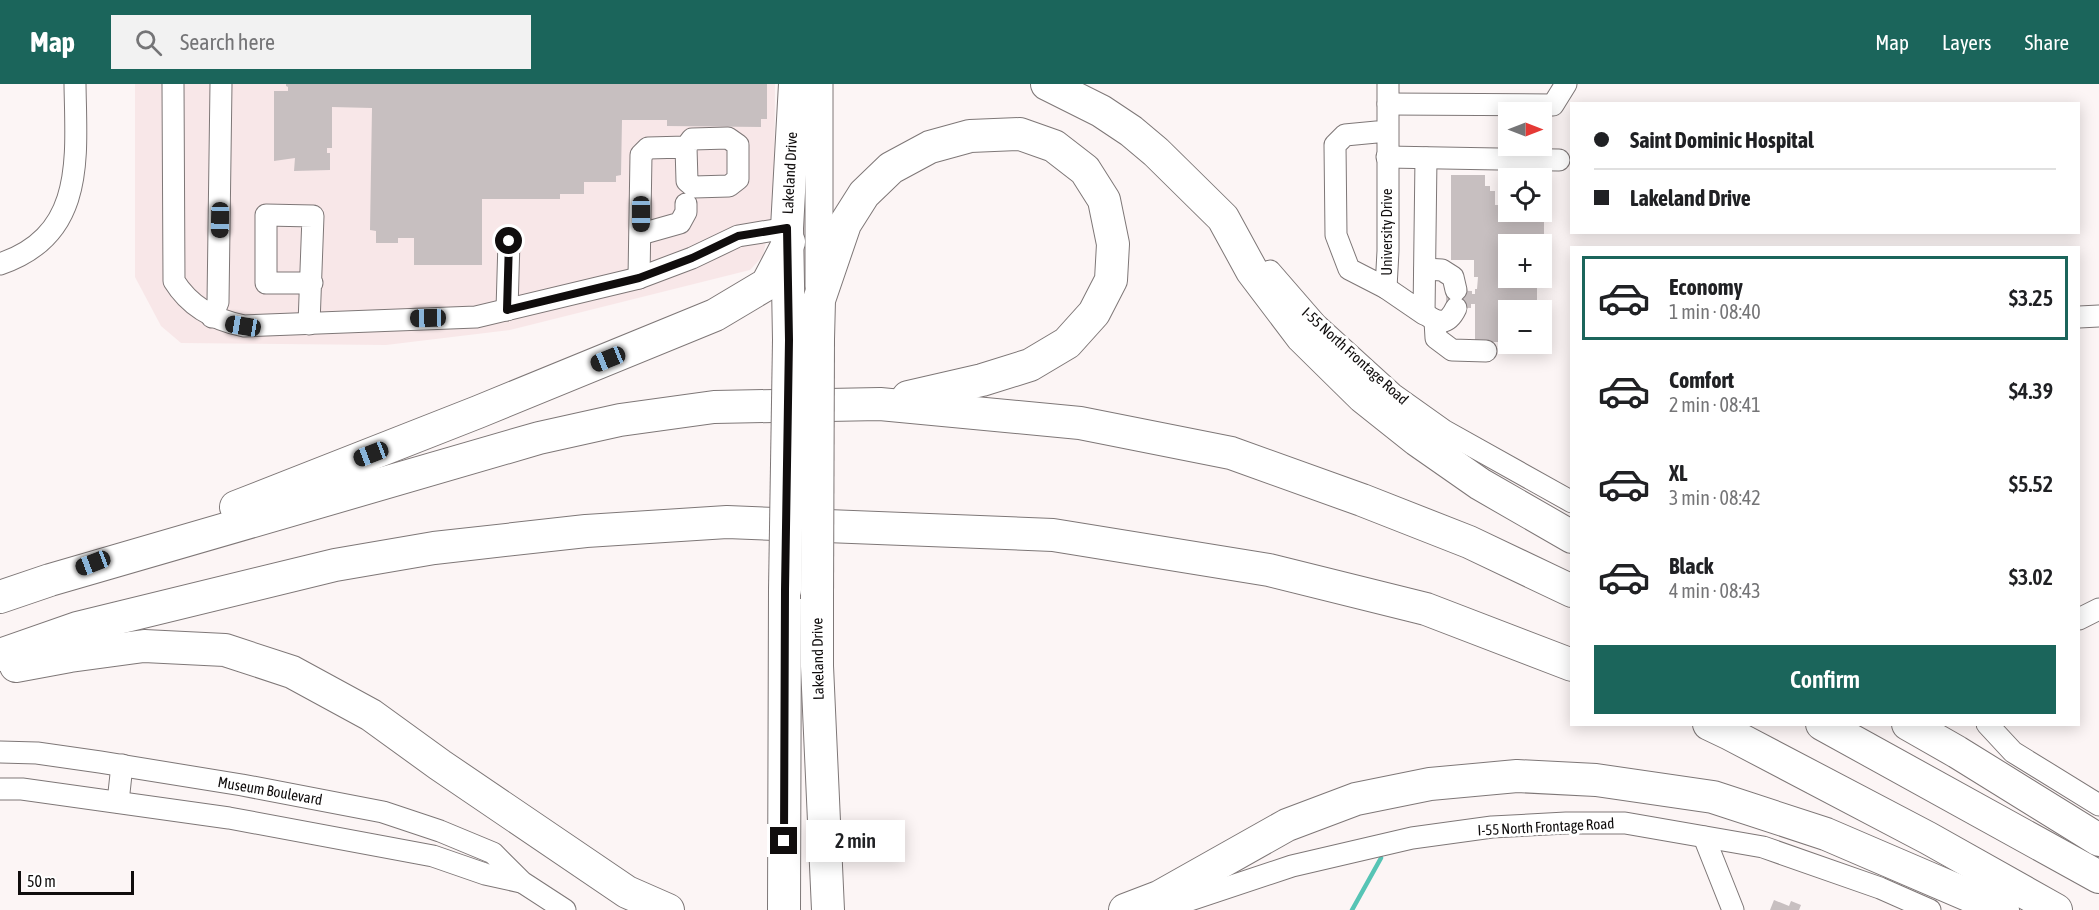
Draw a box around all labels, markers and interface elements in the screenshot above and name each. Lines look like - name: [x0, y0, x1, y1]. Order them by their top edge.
- search box: [111, 15, 531, 69]
- text: Map: [30, 26, 75, 58]
- icon: search: [132, 26, 165, 59]
- text: Search here: [180, 29, 275, 55]
- text: Map: [1875, 30, 1909, 54]
- text: Layers: [1942, 30, 1992, 54]
- text: Share: [2025, 30, 2069, 54]
- north arrow: [1498, 102, 1552, 156]
- map controls: [1498, 102, 1552, 354]
- text: Saint Dominic Hospital: [1630, 127, 1814, 153]
- street label: Lakeland Drive: [779, 131, 800, 215]
- button: locate: [1498, 168, 1552, 222]
- text: Lakeland Drive: [1630, 185, 1751, 211]
- street label: University Drive: [1378, 188, 1395, 276]
- car: [632, 196, 650, 232]
- car: [211, 202, 229, 238]
- route start: [495, 227, 522, 254]
- button: +: [1498, 234, 1552, 288]
- icon: car: [1597, 271, 1651, 325]
- text: Economy: [1669, 274, 1743, 300]
- text: $3.25: [2009, 285, 2053, 311]
- button: −: [1498, 300, 1552, 354]
- text: 1 min · 08:40: [1669, 300, 1761, 323]
- street label: I-55 North Frontage Road: [1299, 303, 1412, 408]
- car: [410, 309, 446, 327]
- car: [224, 314, 262, 338]
- car: [588, 344, 628, 374]
- icon: car: [1597, 364, 1651, 418]
- text: Comfort: [1669, 367, 1734, 393]
- text: $4.39: [2009, 378, 2053, 404]
- text: 2 min · 08:41: [1669, 393, 1761, 416]
- car: [351, 439, 391, 469]
- icon: car: [1597, 457, 1651, 511]
- text: XL: [1669, 460, 1687, 486]
- text: $5.52: [2009, 471, 2053, 497]
- text: 3 min · 08:42: [1669, 486, 1761, 509]
- car: [73, 548, 113, 578]
- icon: car: [1597, 550, 1651, 604]
- text: Black: [1669, 553, 1713, 579]
- text: $3.02: [2009, 564, 2053, 590]
- text: 4 min · 08:43: [1669, 579, 1761, 602]
- street label: Lakeland Drive: [808, 617, 827, 700]
- button: Confirm: [1594, 645, 2056, 714]
- street label: Museum Boulevard: [216, 773, 324, 808]
- street label: I-55 North Frontage Road: [1477, 814, 1615, 839]
- callout: 2 min: [805, 820, 904, 862]
- route end: [770, 827, 797, 854]
- text: 2 min: [835, 829, 876, 852]
- scale bar: [18, 868, 134, 896]
- text: 50 m: [27, 872, 56, 890]

